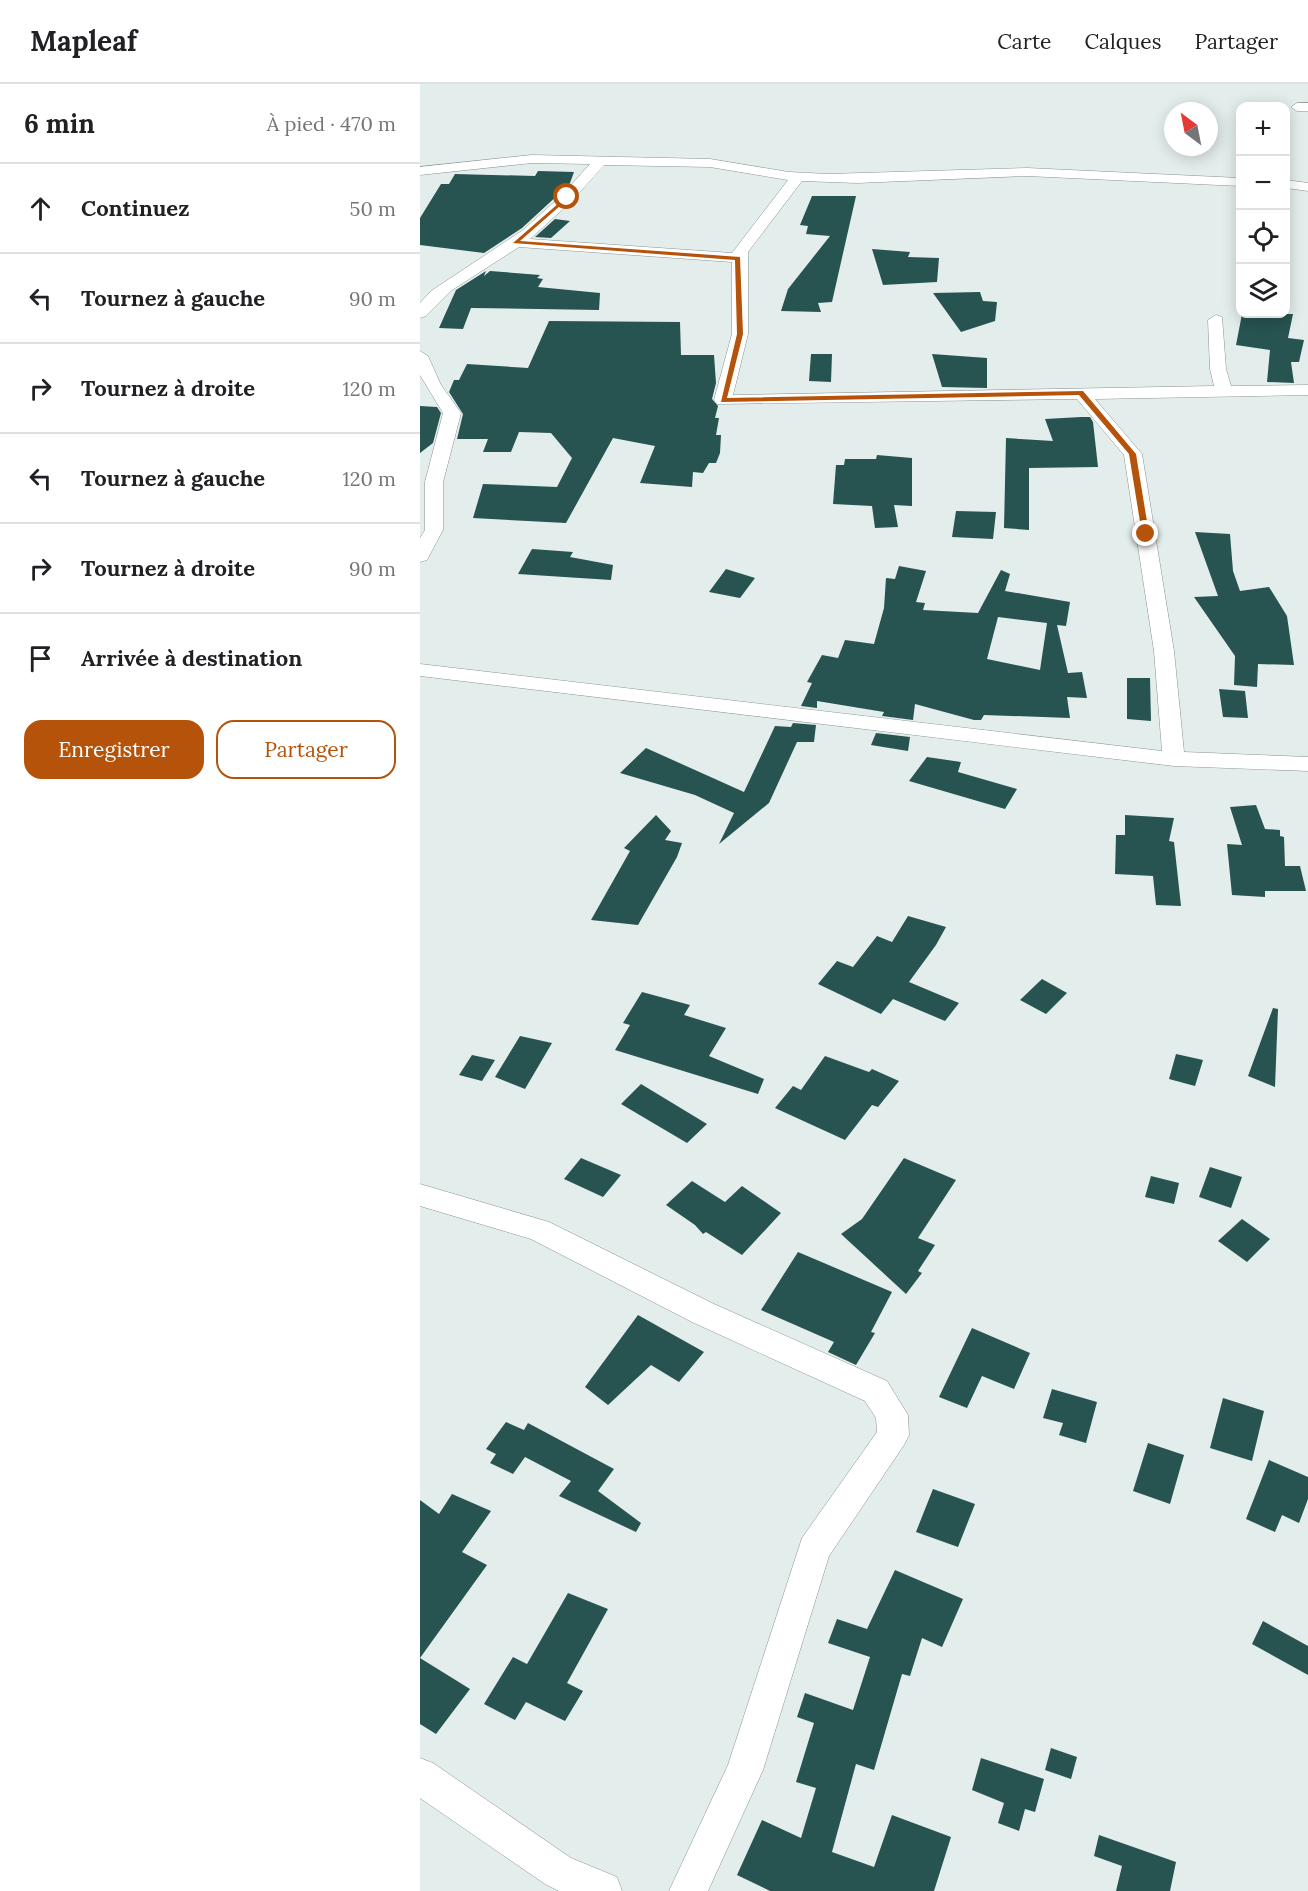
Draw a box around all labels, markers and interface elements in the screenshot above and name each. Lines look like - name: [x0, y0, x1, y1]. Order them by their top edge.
- text: Mapleaf: [30, 23, 137, 59]
- text: Carte: [997, 28, 1051, 55]
- text: Calques: [1084, 28, 1161, 55]
- text: Partager: [1194, 28, 1278, 55]
- north arrow: [1164, 102, 1218, 156]
- map controls: [1236, 102, 1290, 318]
- button: +: [1236, 102, 1290, 156]
- text: 6 min: [24, 107, 95, 140]
- text: À pied · 470 m: [267, 111, 396, 136]
- button: −: [1236, 156, 1290, 210]
- route start: [553, 183, 579, 209]
- icon: ahead: [24, 192, 57, 225]
- text: Continuez: [81, 194, 189, 222]
- text: 50 m: [350, 196, 396, 221]
- button: locate: [1236, 210, 1290, 264]
- button: layers: [1236, 264, 1290, 318]
- icon: left: [24, 282, 57, 315]
- text: Tournez à gauche: [81, 284, 265, 312]
- text: 90 m: [349, 286, 396, 311]
- icon: right: [24, 372, 57, 405]
- text: Tournez à droite: [81, 374, 255, 402]
- text: 120 m: [342, 376, 396, 401]
- icon: left: [24, 462, 57, 495]
- text: Tournez à gauche: [81, 464, 265, 492]
- text: 120 m: [342, 466, 396, 491]
- route end: [1132, 520, 1158, 546]
- icon: right: [24, 552, 57, 585]
- text: Tournez à droite: [81, 554, 255, 582]
- text: 90 m: [349, 556, 396, 581]
- icon: arrive: [24, 642, 57, 675]
- text: Arrivée à destination: [81, 644, 302, 672]
- button: Enregistrer: [24, 720, 204, 779]
- button: Partager: [216, 720, 396, 779]

